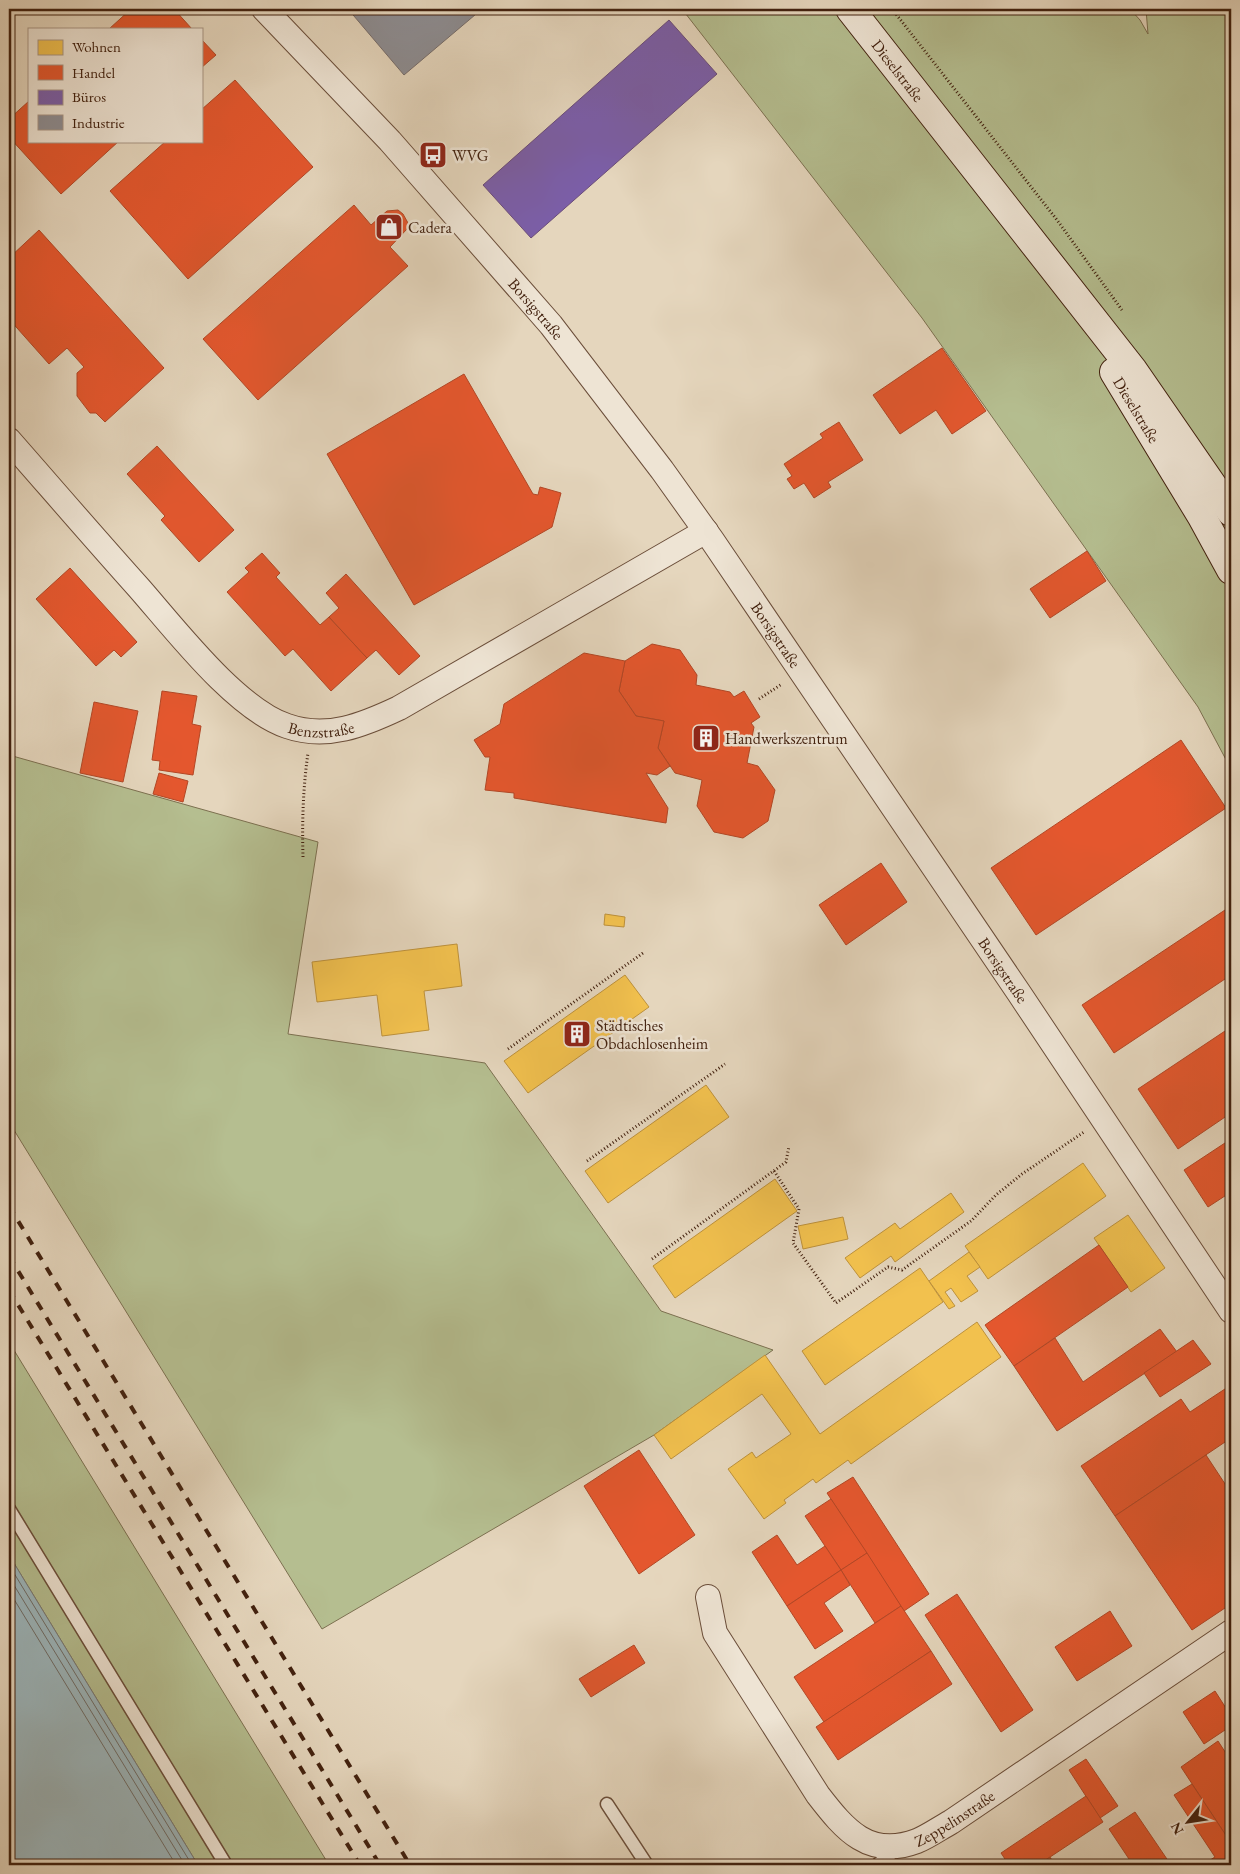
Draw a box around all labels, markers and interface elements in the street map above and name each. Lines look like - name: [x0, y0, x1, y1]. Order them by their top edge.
- legend: [28, 28, 202, 142]
- street label: Dieselstraße: [867, 35, 929, 106]
- text: Wohnen: [72, 37, 121, 56]
- text: Handel: [72, 63, 115, 82]
- text: Büros: [72, 87, 106, 106]
- text: Industrie: [72, 113, 125, 132]
- bus stop icon: WVG: [418, 140, 448, 170]
- place label: WVG: [452, 145, 489, 166]
- shop icon: Cadera: [374, 212, 404, 242]
- place label: Cadera: [408, 217, 452, 238]
- street label: Borsigstraße: [504, 274, 568, 344]
- street label: Dieselstraße: [1108, 373, 1165, 447]
- street label: Borsigstraße: [746, 598, 805, 672]
- street label: Benzstraße: [286, 717, 357, 743]
- building icon: Handwerkszentrum: [691, 723, 721, 753]
- place label: Handwerkszentrum: [725, 728, 848, 749]
- street label: Borsigstraße: [973, 933, 1033, 1007]
- place label: Städtisches Obdachlosenheim: [596, 1015, 709, 1054]
- building icon: Städtisches Obdachlosenheim: [562, 1019, 592, 1049]
- street label: Zeppelinstraße: [911, 1785, 999, 1852]
- north arrow: [1162, 1796, 1212, 1846]
- text: N: [1166, 1819, 1187, 1838]

